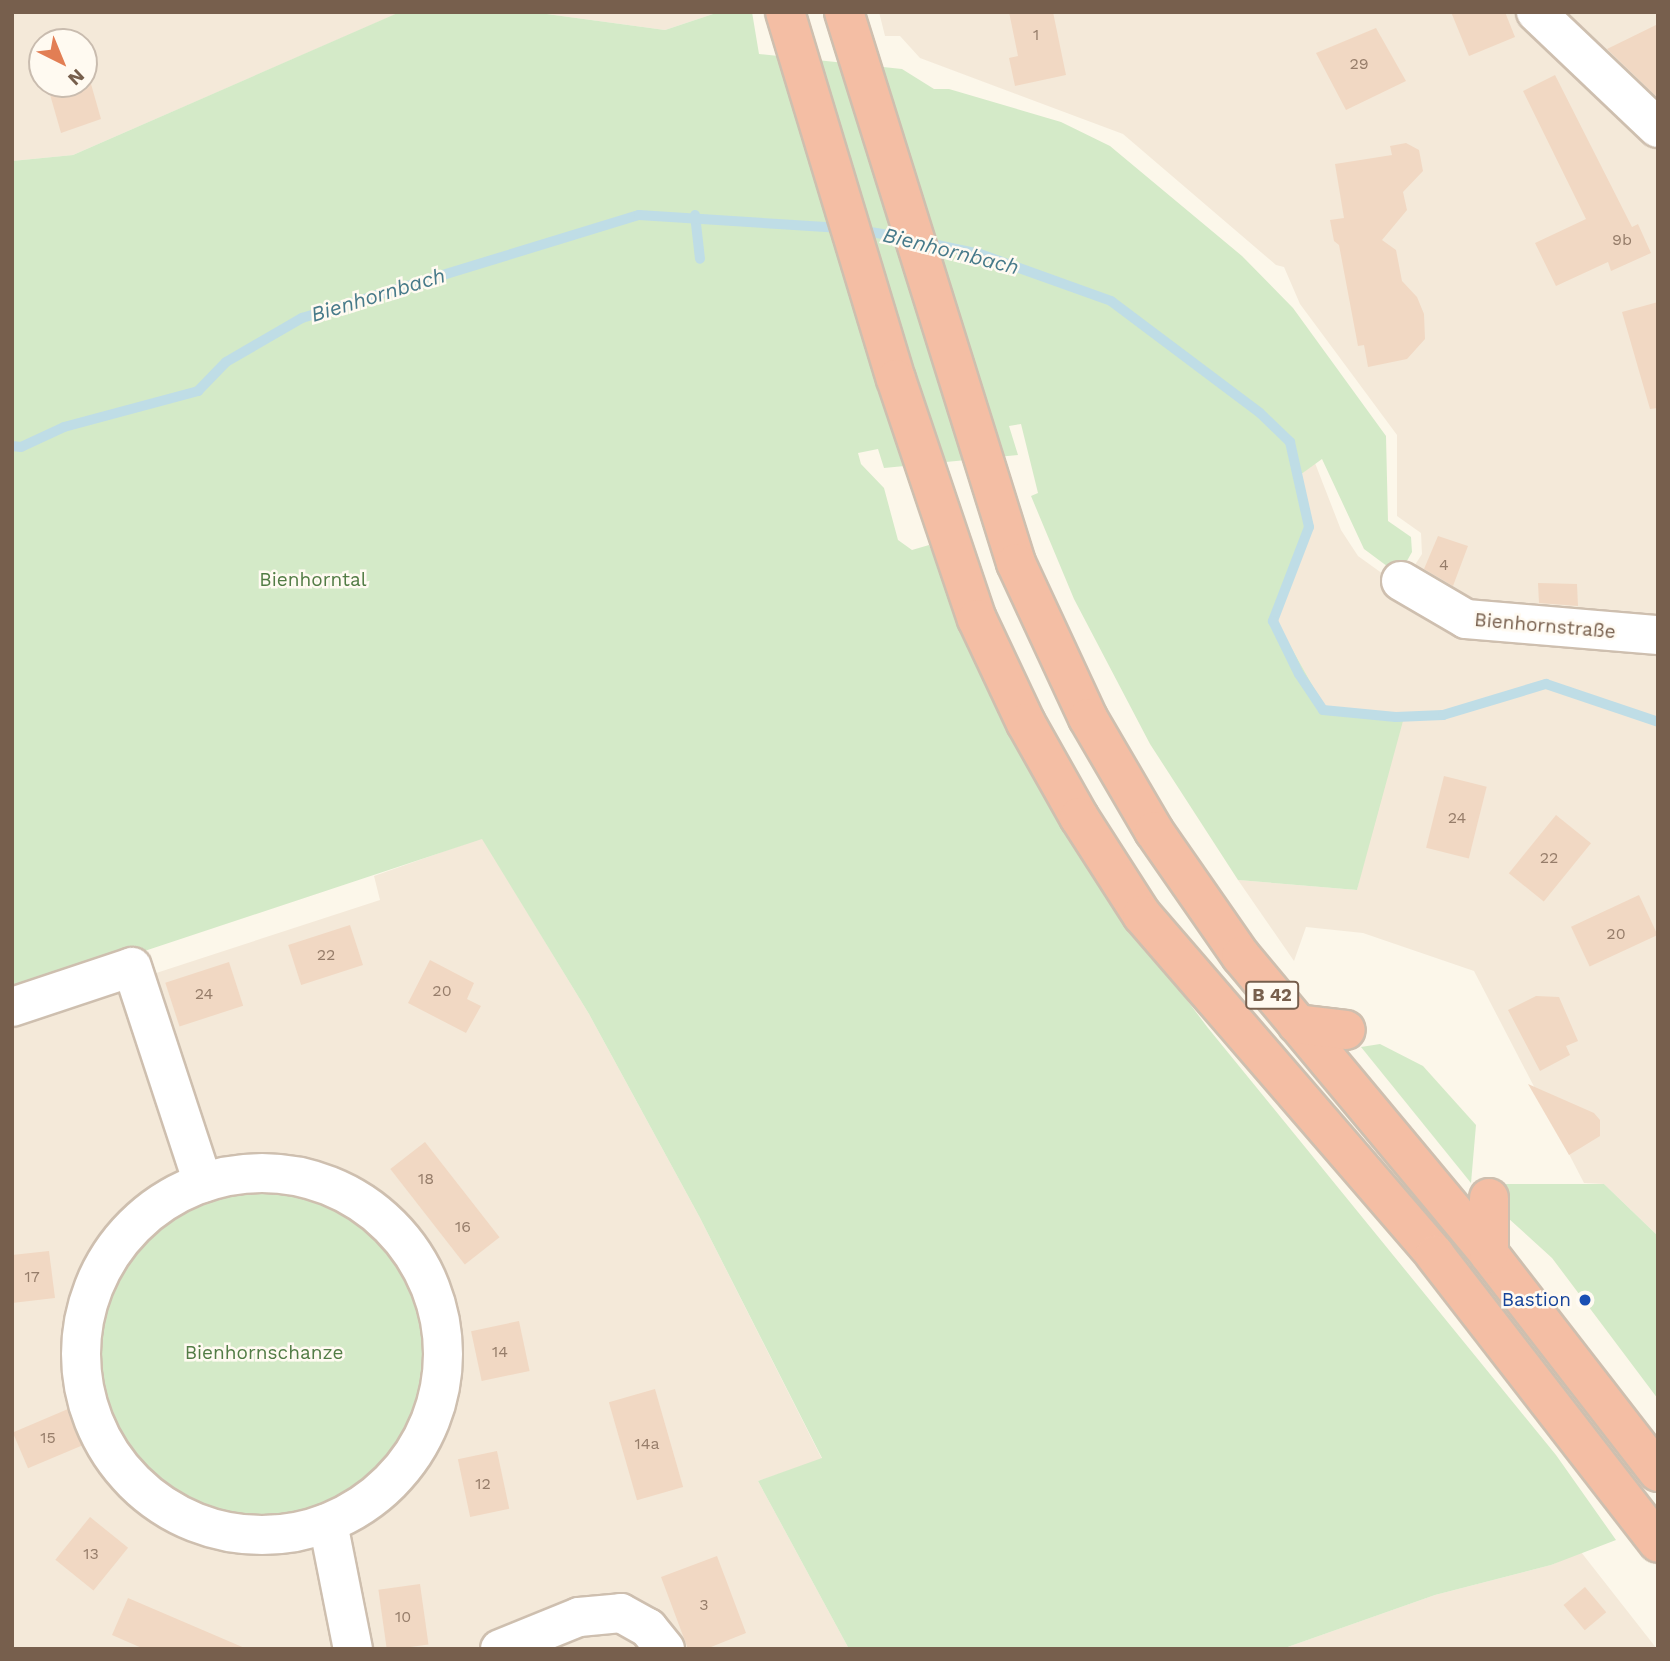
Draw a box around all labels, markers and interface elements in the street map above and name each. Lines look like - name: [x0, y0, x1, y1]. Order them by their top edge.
- house number: 1: [1033, 25, 1039, 45]
- north arrow: [28, 28, 98, 98]
- house number: 29: [1349, 54, 1369, 74]
- text: N: [63, 64, 89, 90]
- water label: Bienhornbach: [880, 222, 1022, 280]
- house number: 9b: [1612, 230, 1632, 250]
- water label: Bienhornbach: [308, 263, 448, 327]
- house number: 4: [1439, 555, 1449, 575]
- park label: Bienhorntal: [259, 569, 367, 591]
- street label: Bienhornstraße: [1473, 608, 1617, 644]
- house number: 24: [1448, 808, 1466, 828]
- house number: 22: [1540, 848, 1558, 868]
- house number: 20: [1606, 924, 1626, 944]
- house number: 22: [317, 945, 335, 965]
- road number: B 42: [1244, 980, 1300, 1010]
- house number: 20: [432, 981, 452, 1001]
- house number: 24: [195, 984, 213, 1004]
- house number: 18: [418, 1169, 434, 1189]
- house number: 16: [455, 1217, 471, 1237]
- house number: 17: [24, 1267, 40, 1287]
- place label: Bastion: [1502, 1289, 1571, 1311]
- marker: Bastion: [1577, 1292, 1593, 1308]
- park label: Bienhornschanze: [185, 1342, 343, 1364]
- house number: 14: [492, 1342, 508, 1362]
- house number: 15: [40, 1428, 56, 1448]
- house number: 14a: [634, 1434, 660, 1454]
- house number: 12: [475, 1474, 491, 1494]
- house number: 13: [83, 1544, 99, 1564]
- house number: 3: [699, 1595, 709, 1615]
- house number: 10: [395, 1607, 411, 1627]

